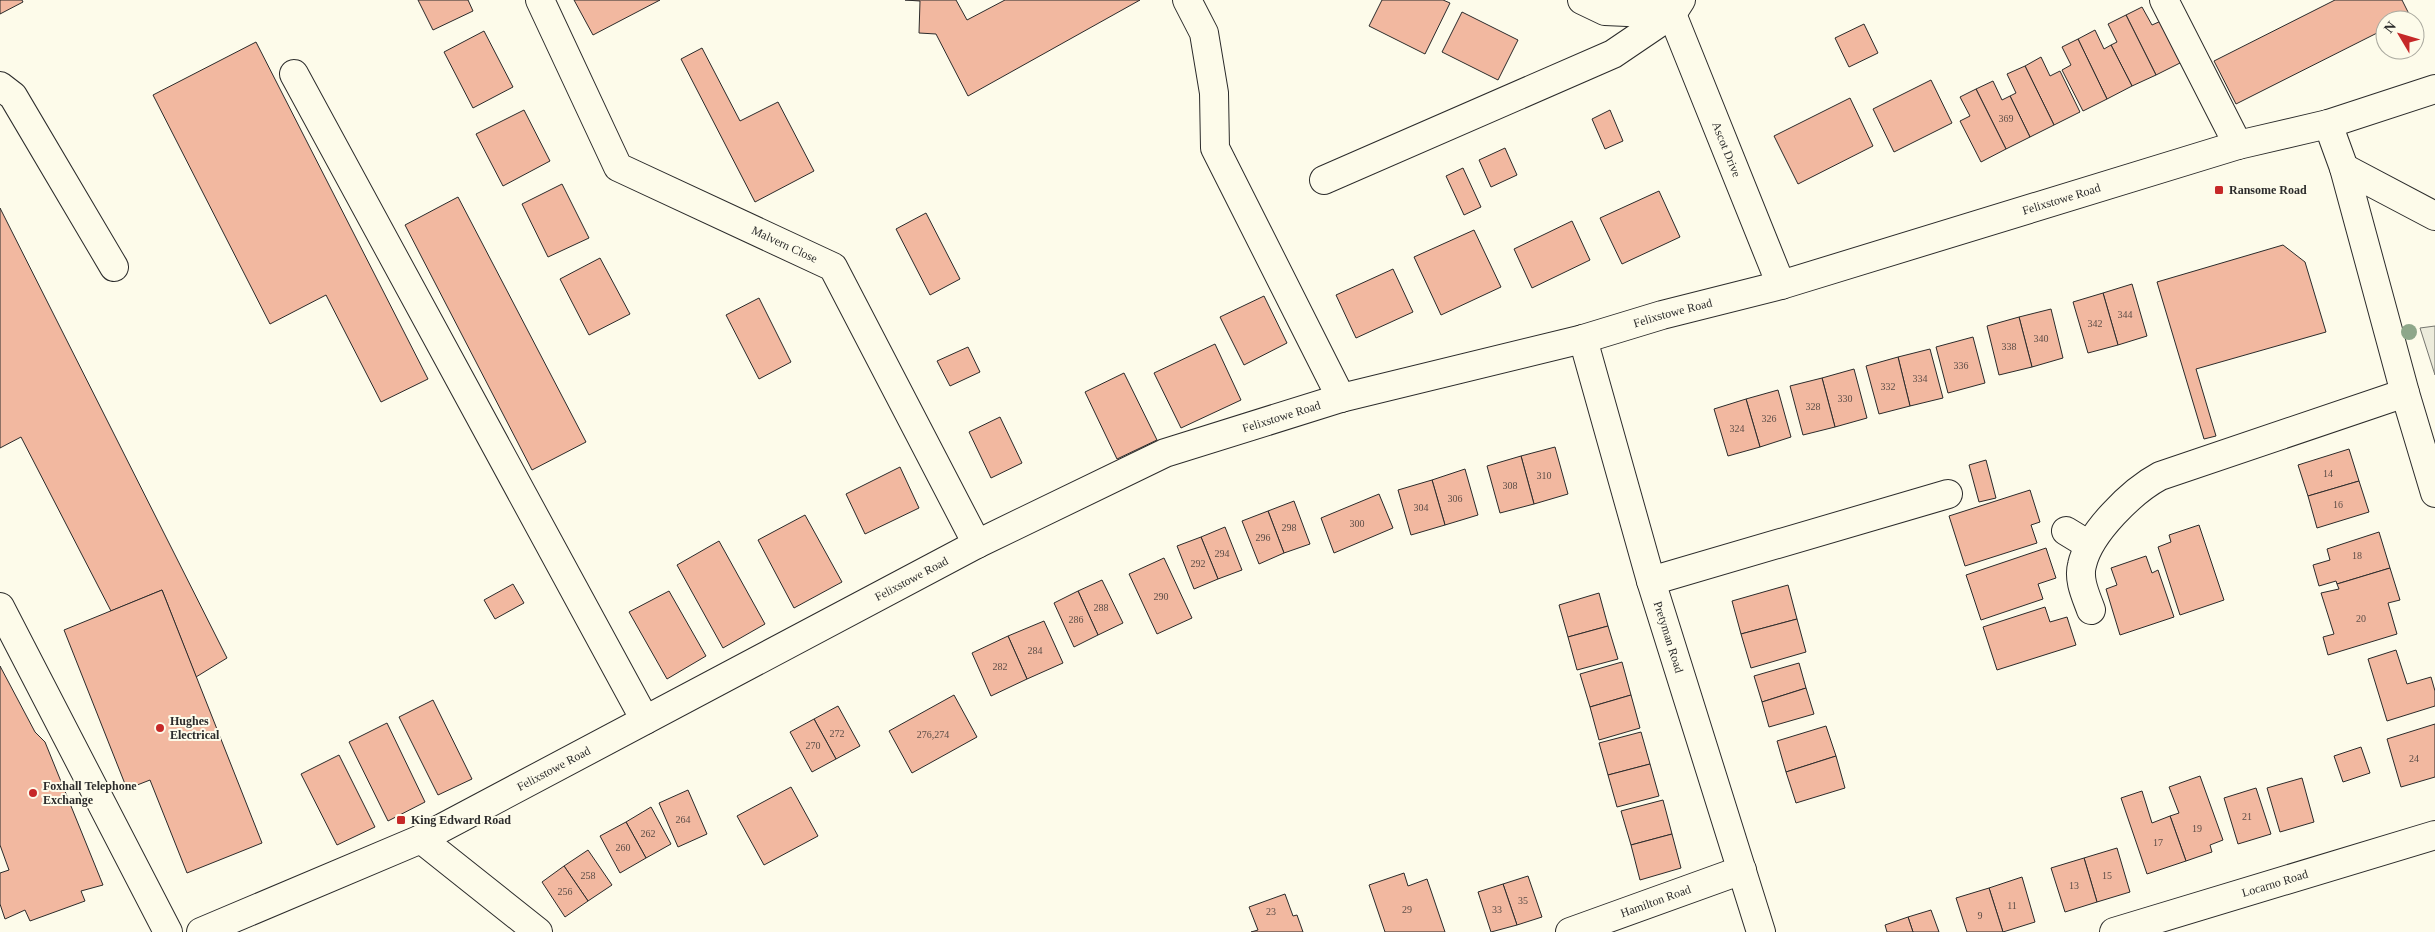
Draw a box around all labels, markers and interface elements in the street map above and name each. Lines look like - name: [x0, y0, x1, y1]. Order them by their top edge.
- north arrow: [2375, 10, 2425, 60]
- text: N: [2381, 19, 2399, 36]
- house number: 369: [1999, 113, 2014, 124]
- street label: Ascot Drive: [1709, 120, 1744, 179]
- street label: Felixstowe Road: [2020, 181, 2102, 218]
- place label: Ransome Road: [2229, 183, 2307, 197]
- marker: Ransome Road: [2213, 184, 2225, 196]
- street label: Malvern Close: [749, 223, 820, 266]
- street label: Felixstowe Road: [1632, 296, 1714, 330]
- house number: 344: [2118, 309, 2133, 320]
- house number: 342: [2088, 318, 2103, 329]
- house number: 340: [2034, 333, 2049, 344]
- house number: 338: [2002, 341, 2017, 352]
- house number: 336: [1954, 360, 1969, 371]
- house number: 334: [1913, 373, 1928, 384]
- house number: 332: [1881, 381, 1896, 392]
- house number: 330: [1838, 393, 1853, 404]
- street label: Felixstowe Road: [1241, 398, 1322, 435]
- house number: 328: [1806, 401, 1821, 412]
- house number: 326: [1762, 413, 1777, 424]
- house number: 324: [1730, 423, 1745, 434]
- house number: 14: [2323, 468, 2333, 479]
- house number: 310: [1537, 470, 1552, 481]
- house number: 308: [1503, 480, 1518, 491]
- house number: 306: [1448, 493, 1463, 504]
- house number: 16: [2333, 499, 2343, 510]
- house number: 304: [1414, 502, 1429, 513]
- house number: 300: [1350, 518, 1365, 529]
- house number: 298: [1282, 522, 1297, 533]
- house number: 296: [1256, 532, 1271, 543]
- house number: 294: [1215, 548, 1230, 559]
- house number: 18: [2352, 550, 2362, 561]
- street label: Felixstowe Road: [872, 554, 950, 604]
- house number: 292: [1191, 558, 1206, 569]
- house number: 290: [1154, 591, 1169, 602]
- street label: Pretyman Road: [1651, 599, 1686, 675]
- house number: 288: [1094, 602, 1109, 613]
- house number: 20: [2356, 613, 2366, 624]
- house number: 286: [1069, 614, 1084, 625]
- house number: 284: [1028, 645, 1043, 656]
- house number: 282: [993, 661, 1008, 672]
- place label: Hughes Electrical: [170, 714, 220, 742]
- marker: Hughes Electrical: [154, 722, 166, 734]
- house number: 272: [830, 728, 845, 739]
- house number: 276,274: [917, 729, 949, 740]
- house number: 270: [806, 740, 821, 751]
- street label: Felixstowe Road: [515, 743, 593, 794]
- house number: 24: [2409, 753, 2419, 764]
- place label: Foxhall Telephone Exchange: [43, 779, 137, 807]
- marker: Foxhall Telephone Exchange: [27, 787, 39, 799]
- house number: 21: [2242, 811, 2252, 822]
- place label: King Edward Road: [411, 813, 511, 827]
- marker: King Edward Road: [395, 814, 407, 826]
- house number: 264: [676, 814, 691, 825]
- house number: 19: [2192, 823, 2202, 834]
- house number: 262: [641, 828, 656, 839]
- house number: 17: [2153, 837, 2163, 848]
- house number: 260: [616, 842, 631, 853]
- street label: Locarno Road: [2240, 867, 2310, 900]
- house number: 258: [581, 870, 596, 881]
- house number: 15: [2102, 870, 2112, 881]
- house number: 13: [2069, 880, 2079, 891]
- street label: Hamilton Road: [1619, 882, 1693, 920]
- house number: 256: [558, 886, 573, 897]
- house number: 35: [1518, 895, 1528, 906]
- house number: 11: [2007, 900, 2017, 911]
- house number: 29: [1402, 904, 1412, 915]
- house number: 33: [1492, 904, 1502, 915]
- house number: 23: [1266, 906, 1276, 917]
- house number: 9: [1978, 910, 1983, 921]

